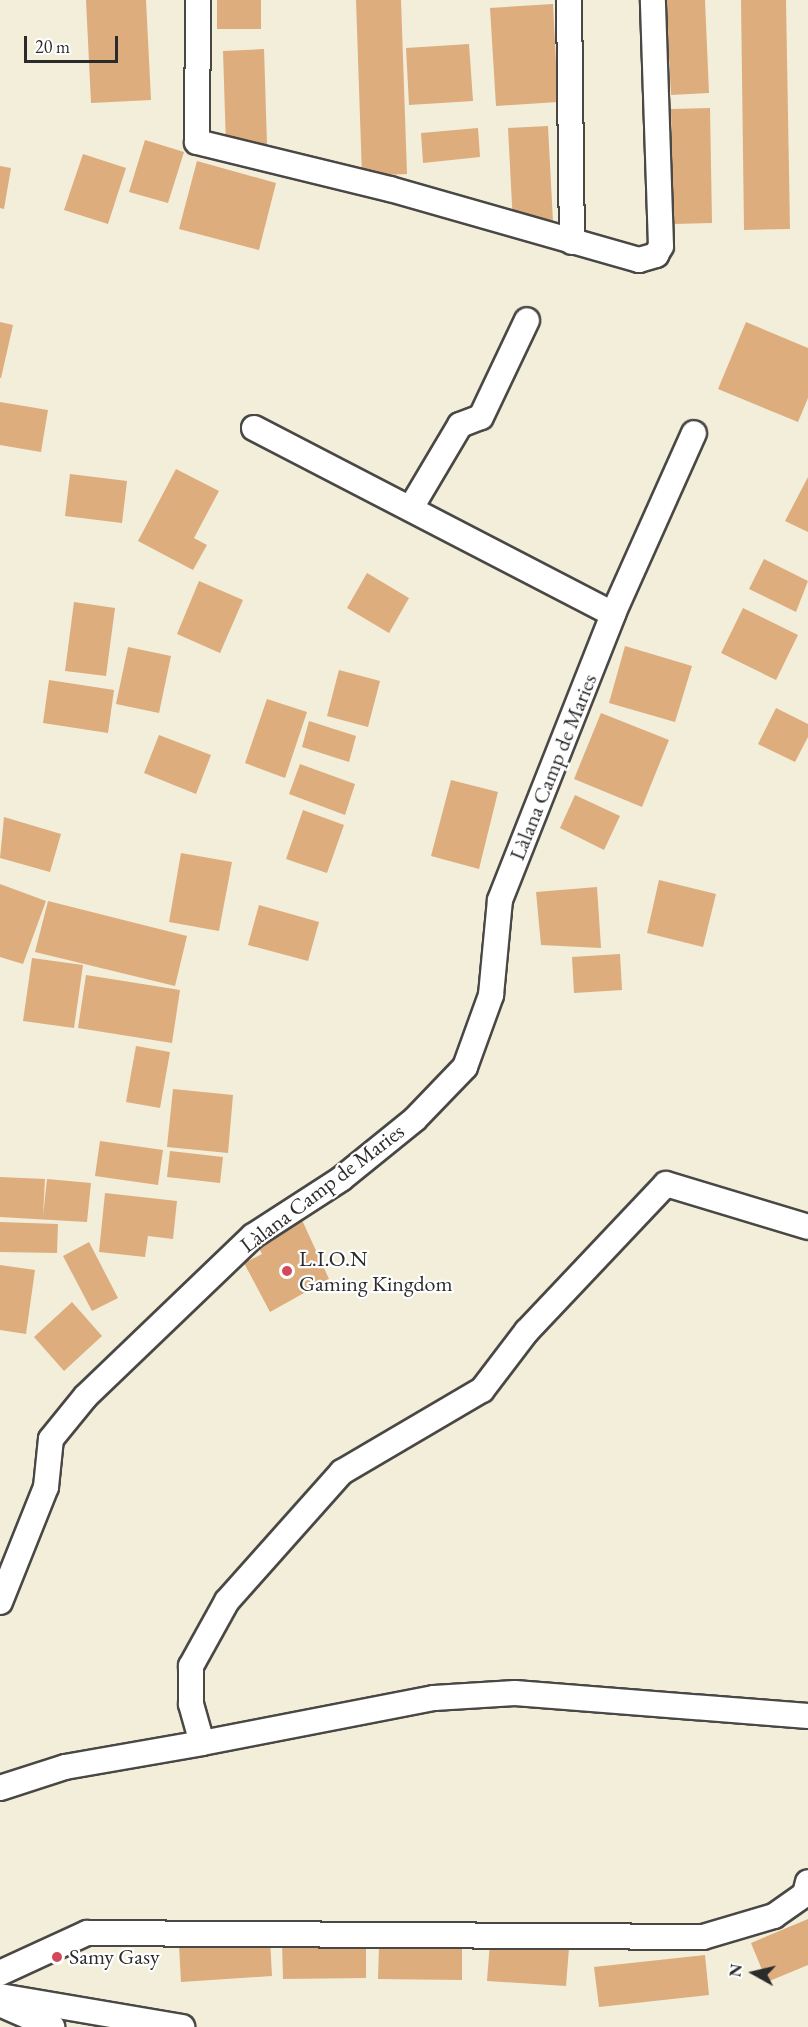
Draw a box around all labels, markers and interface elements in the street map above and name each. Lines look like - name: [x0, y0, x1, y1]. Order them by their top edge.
- scale bar: [27, 24, 122, 62]
- text: 20 m: [35, 35, 70, 58]
- street label: Làlana Camp de Maries: [504, 670, 602, 864]
- street label: Làlana Camp de Maries: [235, 1118, 409, 1258]
- place label: L.I.O.N Gaming Kingdom: [299, 1245, 453, 1296]
- marker: L.I.O.N Gaming Kingdom: [280, 1264, 294, 1278]
- north arrow: [724, 1943, 784, 2003]
- place label: Samy Gasy: [69, 1944, 160, 1970]
- marker: Samy Gasy: [50, 1950, 64, 1964]
- text: N: [724, 1963, 747, 1978]

